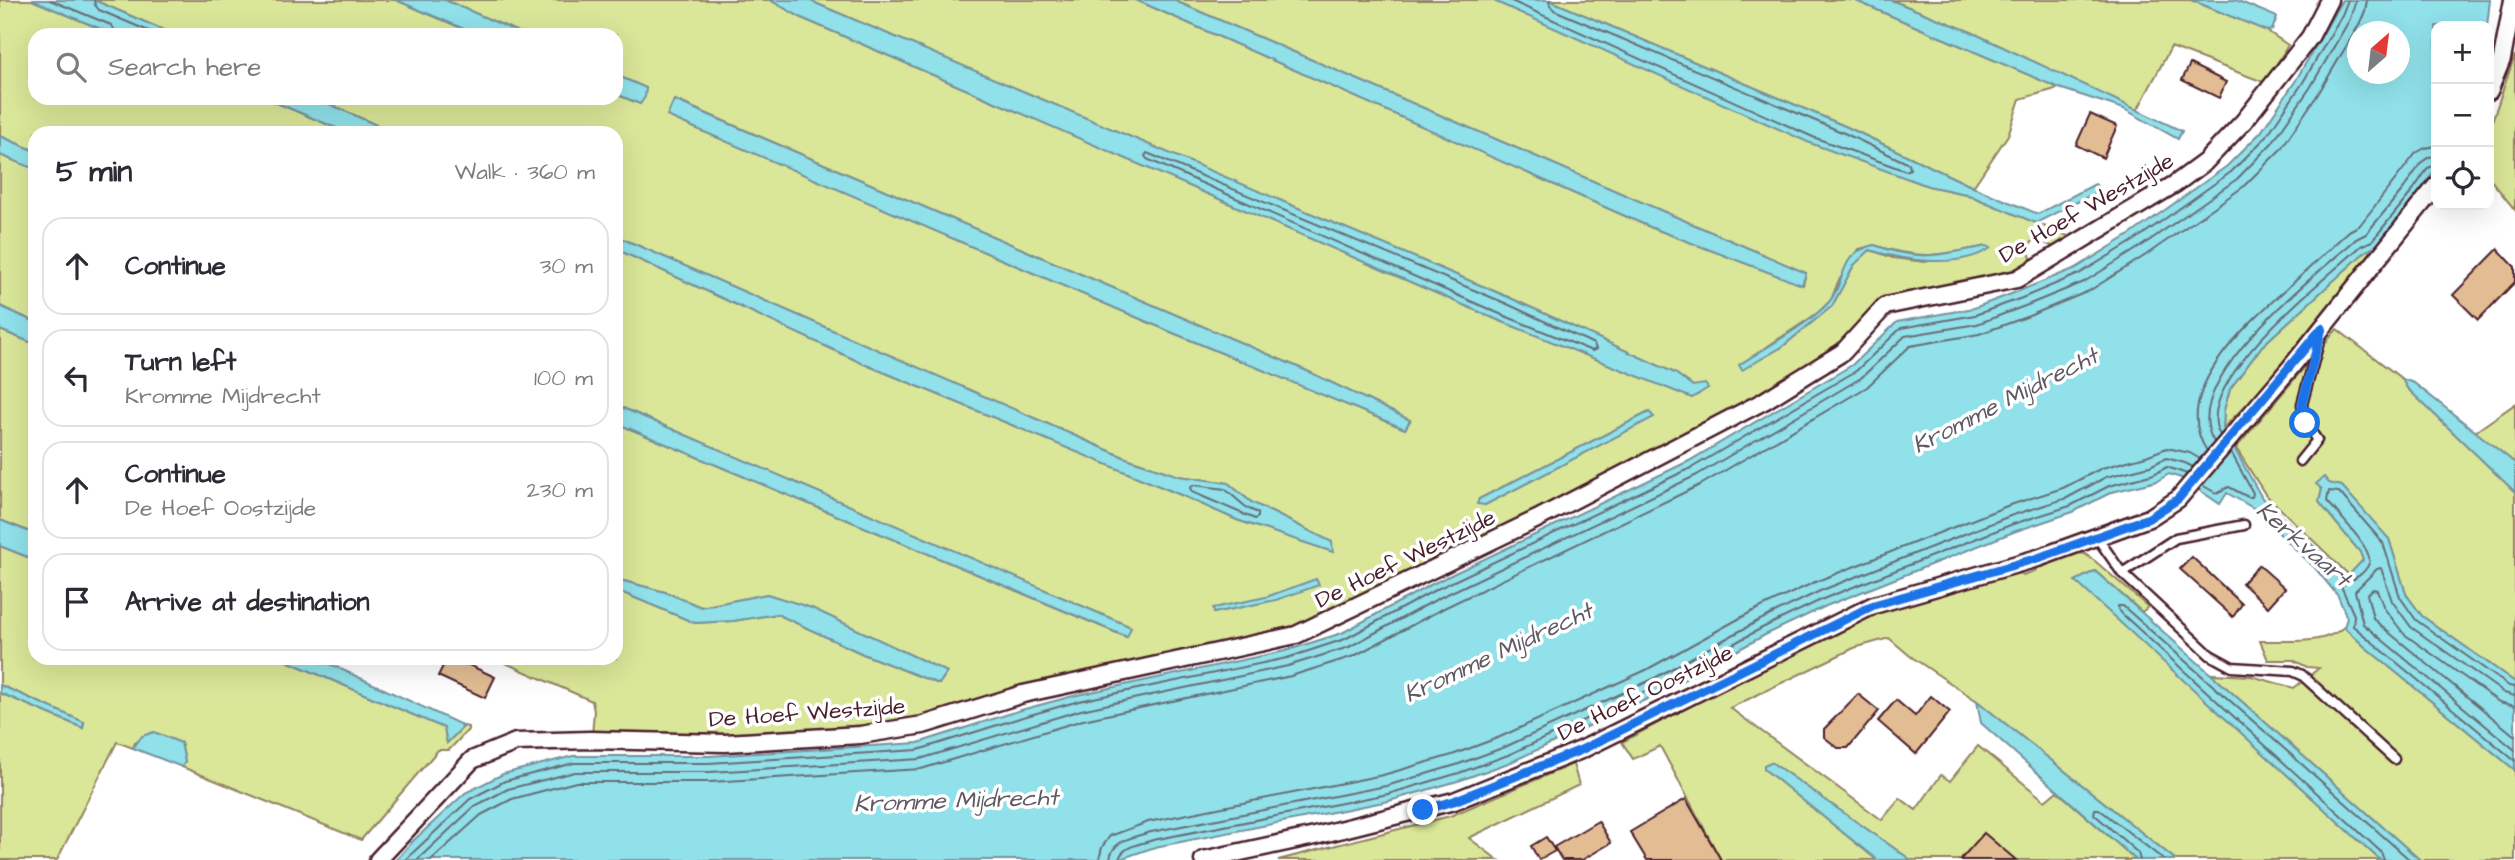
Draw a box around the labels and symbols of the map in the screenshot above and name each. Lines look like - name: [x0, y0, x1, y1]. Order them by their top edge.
- north arrow: [2347, 21, 2410, 84]
- street label: De Hoef Westzijde: [1993, 145, 2180, 271]
- water label: Kromme Mijdrecht: [1907, 338, 2106, 462]
- route start: [2289, 407, 2320, 438]
- water label: Kerkvaart: [2249, 494, 2360, 597]
- street label: De Hoef Westzijde: [1310, 501, 1501, 616]
- water label: Kromme Mijdrecht: [1399, 593, 1600, 711]
- street label: De Hoef Oostzijde: [1553, 637, 1738, 749]
- street label: De Hoef Westzijde: [708, 690, 906, 736]
- water label: Kromme Mijdrecht: [853, 780, 1061, 822]
- route end: [1407, 794, 1438, 825]

